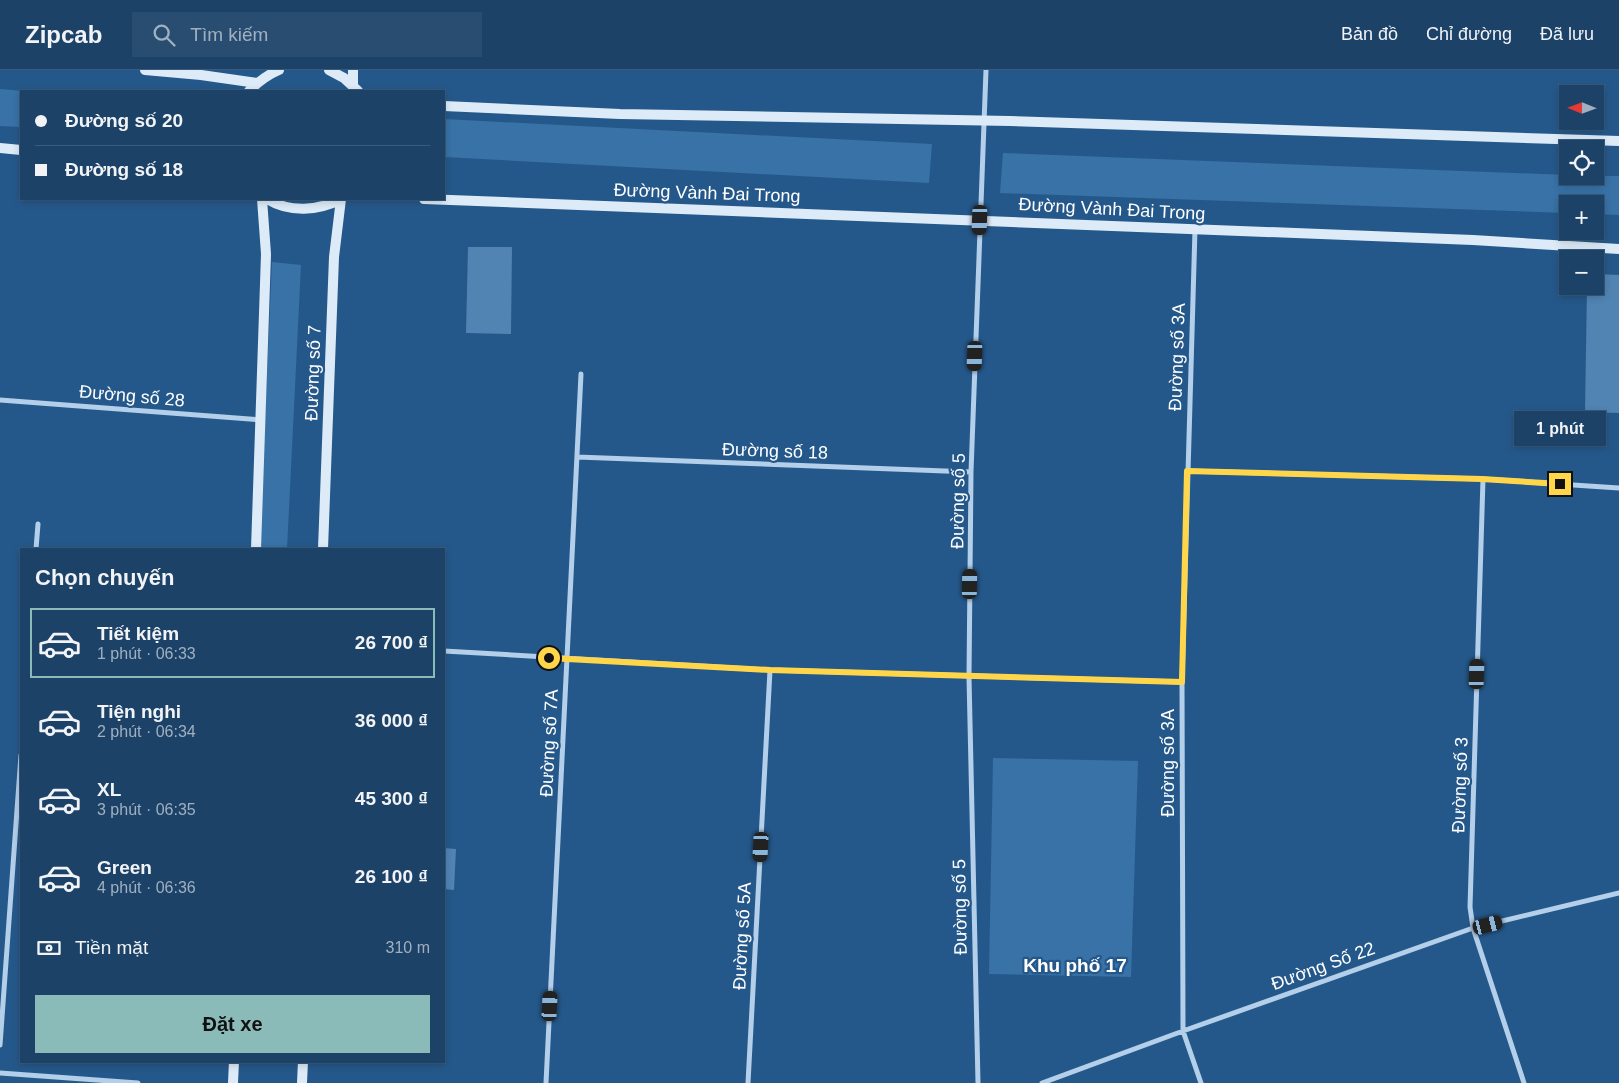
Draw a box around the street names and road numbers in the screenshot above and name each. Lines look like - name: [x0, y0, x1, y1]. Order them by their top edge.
- street label: Đường Vành Đai Trong: [613, 180, 801, 206]
- street label: Đường Vành Đai Trong: [1018, 194, 1206, 224]
- street label: Đường số 3A: [1165, 303, 1189, 411]
- street label: Đường số 7: [301, 325, 325, 421]
- street label: Đường số 28: [78, 381, 186, 411]
- street label: Đường số 18: [722, 439, 828, 463]
- street label: Đường số 5: [947, 453, 969, 549]
- street label: Đường số 7A: [536, 689, 562, 797]
- street label: Đường số 3A: [1158, 709, 1178, 817]
- street label: Đường số 3: [1448, 737, 1472, 833]
- street label: Đường số 5: [949, 859, 971, 955]
- street label: Đường số 5A: [729, 882, 755, 990]
- street label: Đường Số 22: [1268, 938, 1378, 994]

